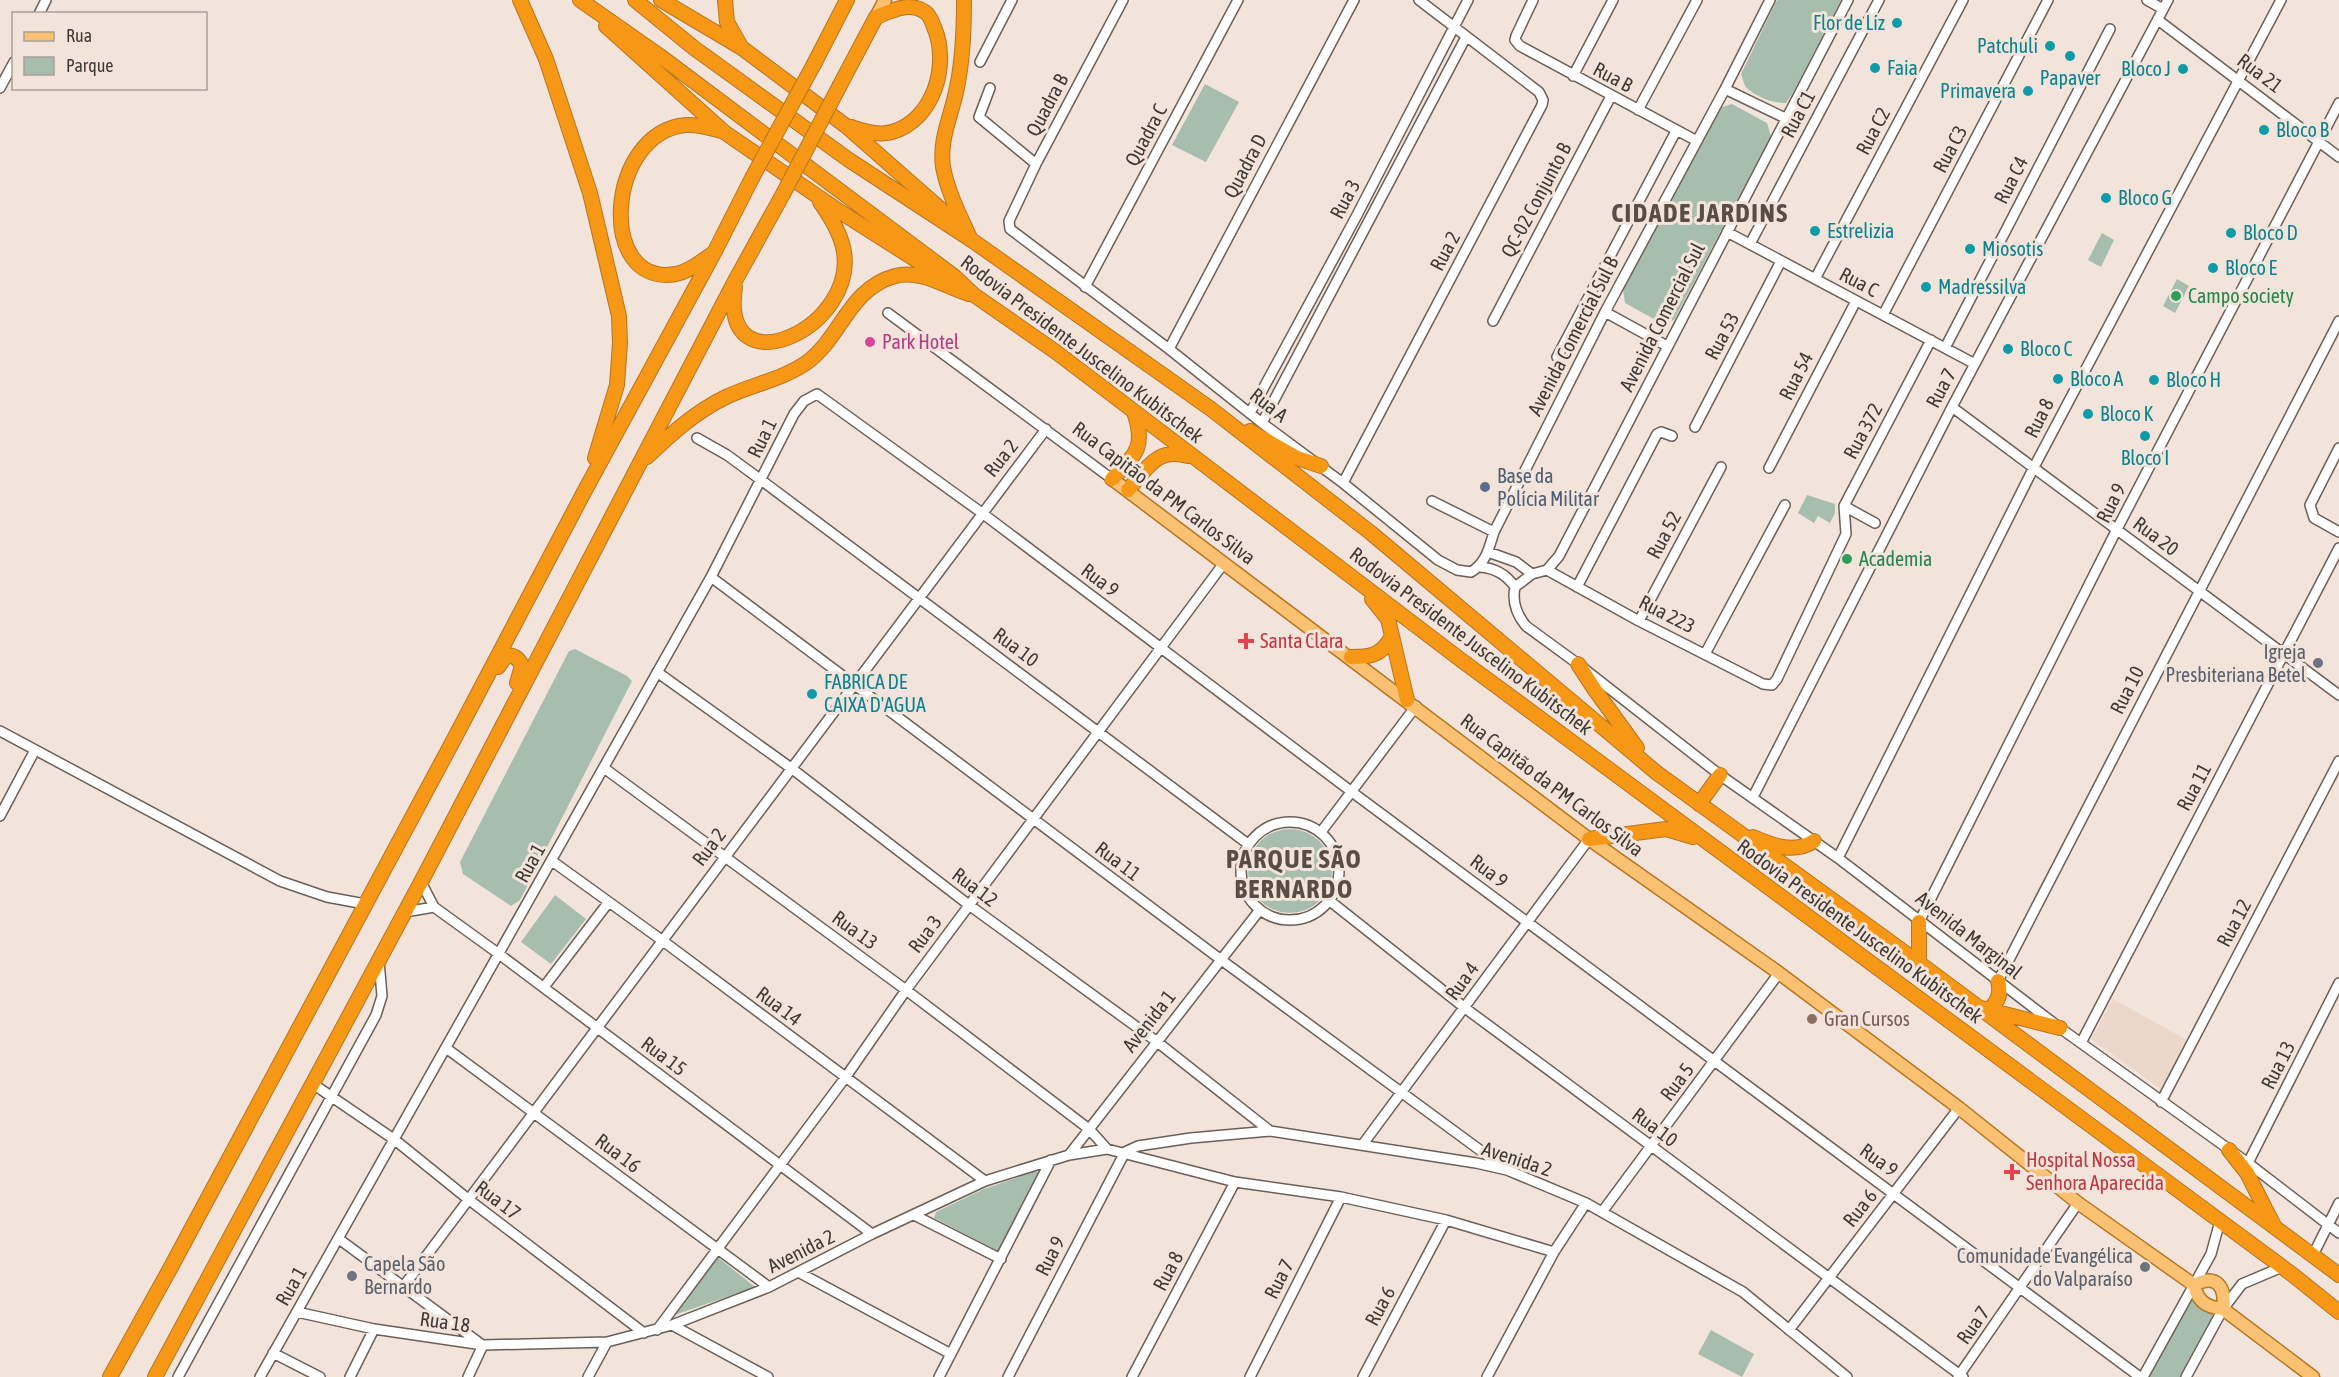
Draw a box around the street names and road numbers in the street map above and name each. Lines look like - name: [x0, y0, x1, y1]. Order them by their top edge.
- street label: Rua 21: [2233, 48, 2287, 97]
- street label: Rua B: [1590, 57, 1637, 97]
- street label: Quadra B: [1021, 69, 1073, 140]
- street label: Rua C1: [1776, 86, 1819, 141]
- street label: Quadra C: [1120, 100, 1171, 170]
- street label: Rua C2: [1851, 103, 1894, 158]
- street label: Rua C3: [1928, 121, 1971, 176]
- street label: Quadra D: [1218, 130, 1271, 202]
- street label: QC-02 Conjunto B: [1496, 138, 1576, 261]
- street label: Rua C4: [1989, 152, 2032, 207]
- street label: Rua 3: [1325, 175, 1364, 222]
- street label: Rua 2: [1425, 227, 1464, 274]
- street label: Avenida Comercial Sul: [1614, 238, 1709, 395]
- street label: Rodovia Presidente Juscelino Kubitschek: [957, 250, 1208, 447]
- street label: Avenida Comercial Sul B: [1522, 252, 1623, 419]
- street label: Rua C: [1836, 262, 1883, 301]
- street label: Rua 53: [1700, 308, 1744, 363]
- street label: Rua 54: [1774, 348, 1817, 403]
- street label: Rua 7: [1921, 364, 1960, 411]
- street label: Rua A: [1246, 383, 1293, 427]
- street label: Rua 8: [2019, 394, 2058, 441]
- street label: Rua 372: [1838, 399, 1887, 463]
- street label: Rua 1: [742, 414, 781, 461]
- street label: Rua Capitão da PM Carlos Silva: [1068, 416, 1260, 569]
- street label: Rua 2: [979, 434, 1022, 481]
- street label: Rua 9: [2091, 479, 2130, 526]
- street label: Rua 52: [1642, 507, 1686, 562]
- street label: Rua 20: [2129, 511, 2183, 560]
- street label: Rodovia Presidente Juscelino Kubitschek: [1346, 542, 1597, 739]
- street label: Rua 9: [1077, 558, 1124, 601]
- street label: Rua 223: [1635, 590, 1699, 637]
- street label: Rua 10: [989, 622, 1043, 671]
- street label: Rua 10: [2105, 662, 2148, 717]
- street label: Rua Capitão da PM Carlos Silva: [1456, 708, 1648, 861]
- street label: Rua 11: [2172, 759, 2216, 814]
- street label: Rua 2: [687, 823, 730, 870]
- street label: Rodovia Presidente Juscelino Kubitschek: [1733, 834, 1988, 1027]
- street label: Rua 11: [1091, 836, 1145, 885]
- street label: Rua 1: [510, 839, 550, 886]
- street label: Rua 9: [1466, 849, 1513, 892]
- street label: Rua 12: [948, 862, 1002, 911]
- street label: Avenida Marginal: [1912, 886, 2027, 984]
- street label: Rua 12: [2212, 895, 2256, 950]
- street label: Rua 13: [828, 905, 882, 954]
- street label: Rua 3: [903, 910, 946, 957]
- street label: Rua 4: [1440, 957, 1483, 1004]
- street label: Rua 14: [752, 981, 806, 1030]
- street label: Avenida 1: [1117, 985, 1180, 1056]
- street label: Rua 15: [637, 1031, 691, 1080]
- street label: Rua 13: [2256, 1037, 2299, 1092]
- street label: Rua 5: [1655, 1058, 1698, 1105]
- street label: Rua 10: [1628, 1102, 1682, 1151]
- street label: Rua 16: [591, 1128, 645, 1177]
- street label: Avenida 2: [1479, 1136, 1555, 1181]
- street label: Rua 9: [1856, 1138, 1903, 1181]
- street label: Rua 17: [471, 1175, 525, 1224]
- street label: Rua 6: [1838, 1184, 1881, 1231]
- street label: Avenida 2: [763, 1224, 838, 1277]
- street label: Rua 9: [1030, 1232, 1069, 1279]
- street label: Rua 8: [1148, 1247, 1187, 1294]
- street label: Rua 7: [1259, 1255, 1298, 1302]
- street label: Rua 1: [270, 1262, 311, 1309]
- street label: Rua 6: [1360, 1282, 1399, 1329]
- street label: Rua 7: [1951, 1301, 1994, 1348]
- street label: Rua 18: [418, 1307, 472, 1336]

